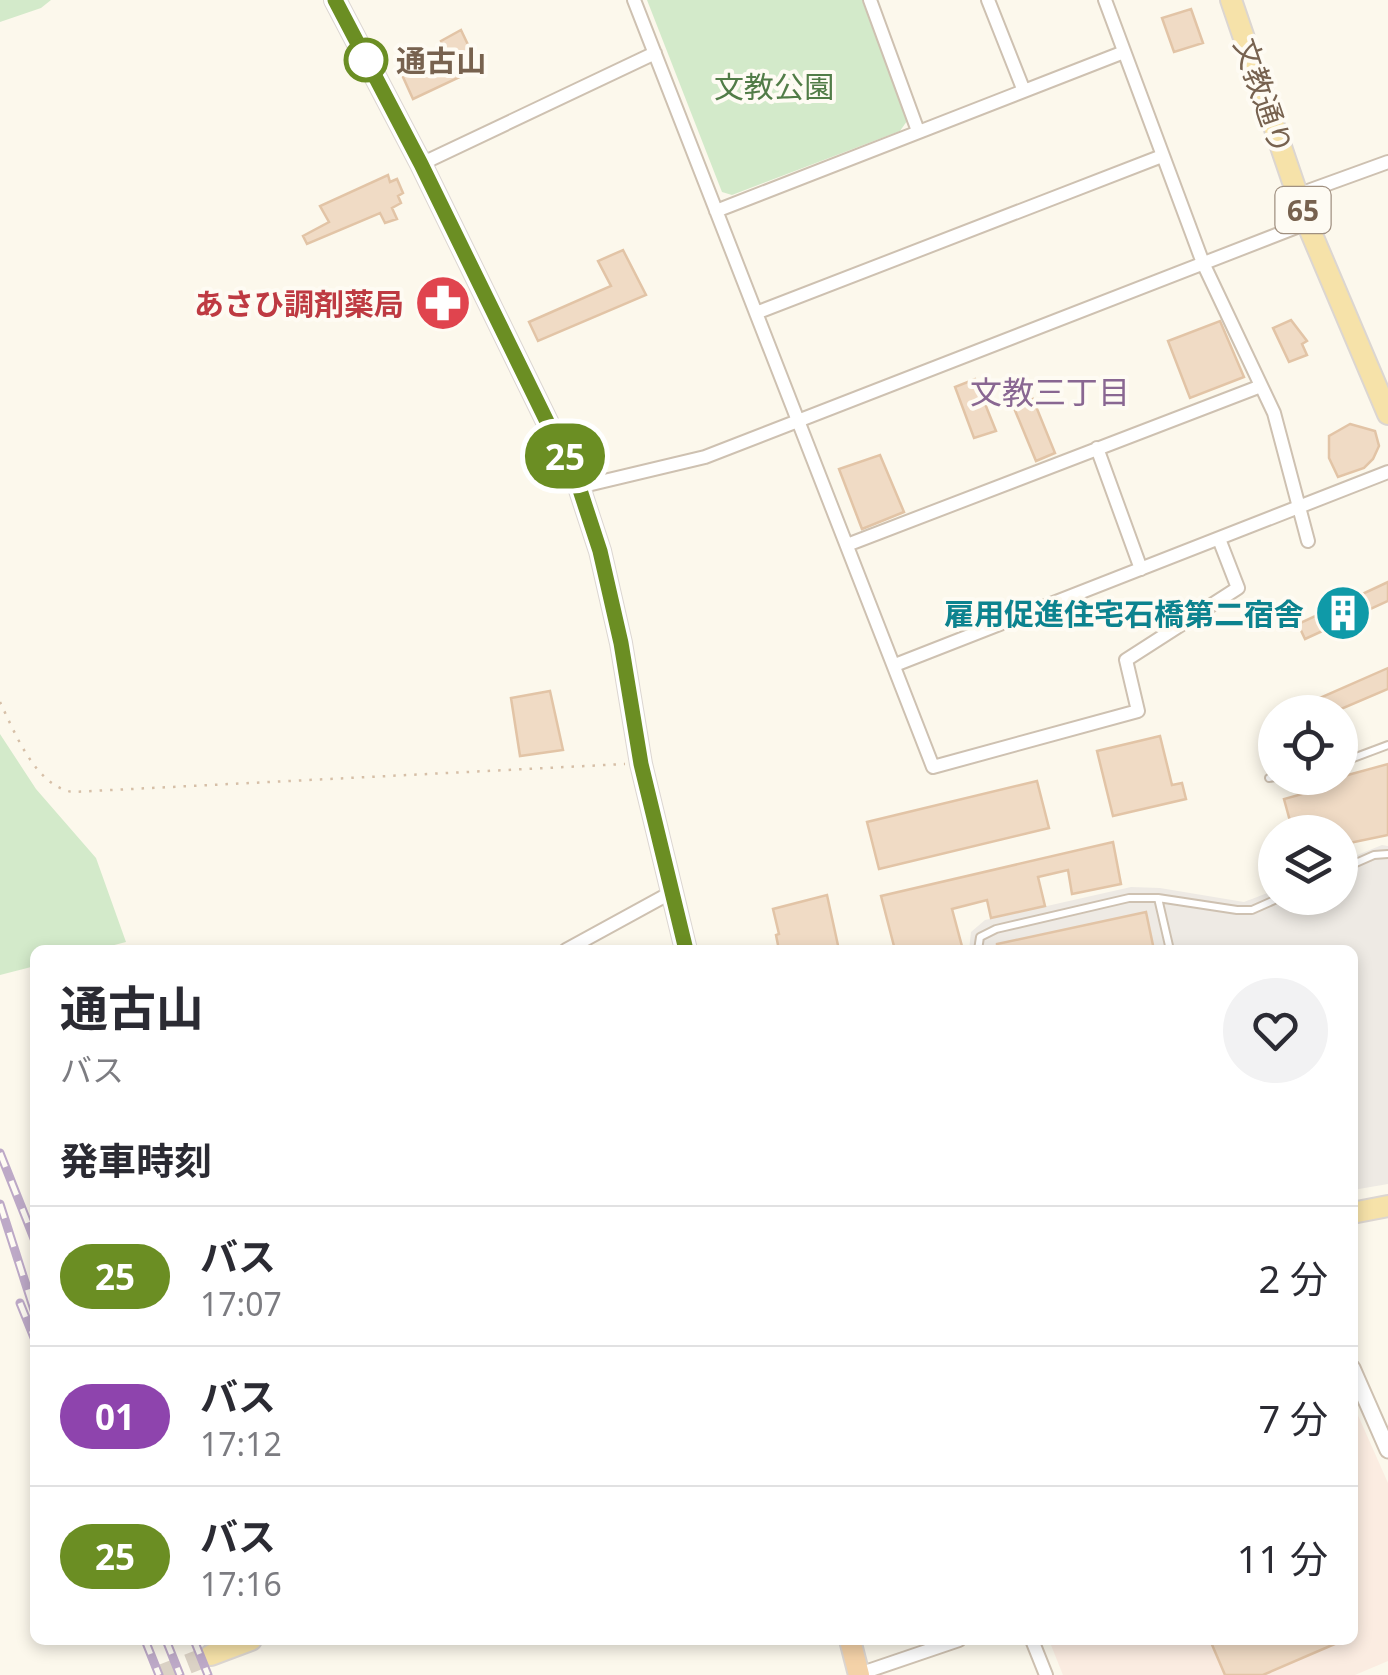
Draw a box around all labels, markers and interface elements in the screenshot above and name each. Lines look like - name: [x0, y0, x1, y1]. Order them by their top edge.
- street label: 文教通り: [1225, 33, 1303, 159]
- marker: 通古山: [345, 39, 387, 81]
- place label: 通古山: [396, 40, 486, 81]
- park label: 文教公園: [714, 66, 834, 107]
- road number: 65: [1276, 187, 1330, 233]
- pharmacy icon: あさひ調剤薬局: [413, 273, 473, 333]
- place label: あさひ調剤薬局: [194, 283, 404, 324]
- district label: 文教三丁目: [970, 370, 1130, 413]
- line badge: 25: [520, 424, 610, 488]
- text: 25: [545, 433, 585, 480]
- building icon: 雇用促進住宅石橋第二宿舎: [1313, 583, 1373, 643]
- place label: 雇用促進住宅石橋第二宿舎: [944, 593, 1304, 634]
- map controls: [1258, 695, 1358, 915]
- button: locate: [1258, 695, 1358, 795]
- button: layers: [1258, 815, 1358, 915]
- text: 通古山: [60, 975, 204, 1040]
- button: heart: [1223, 978, 1328, 1083]
- text: バス: [60, 1048, 124, 1091]
- text: 発車時刻: [60, 1134, 212, 1186]
- text: バス: [200, 1230, 276, 1282]
- text: 2 分: [1258, 1252, 1328, 1304]
- text: 25: [95, 1253, 135, 1300]
- text: 17:07: [200, 1282, 282, 1325]
- text: バス: [200, 1370, 276, 1422]
- text: 7 分: [1258, 1392, 1328, 1444]
- text: 01: [95, 1393, 135, 1440]
- text: 17:12: [200, 1422, 282, 1465]
- text: バス: [200, 1510, 276, 1562]
- text: 11 分: [1237, 1532, 1328, 1584]
- text: 25: [95, 1533, 135, 1580]
- text: 17:16: [200, 1562, 282, 1605]

